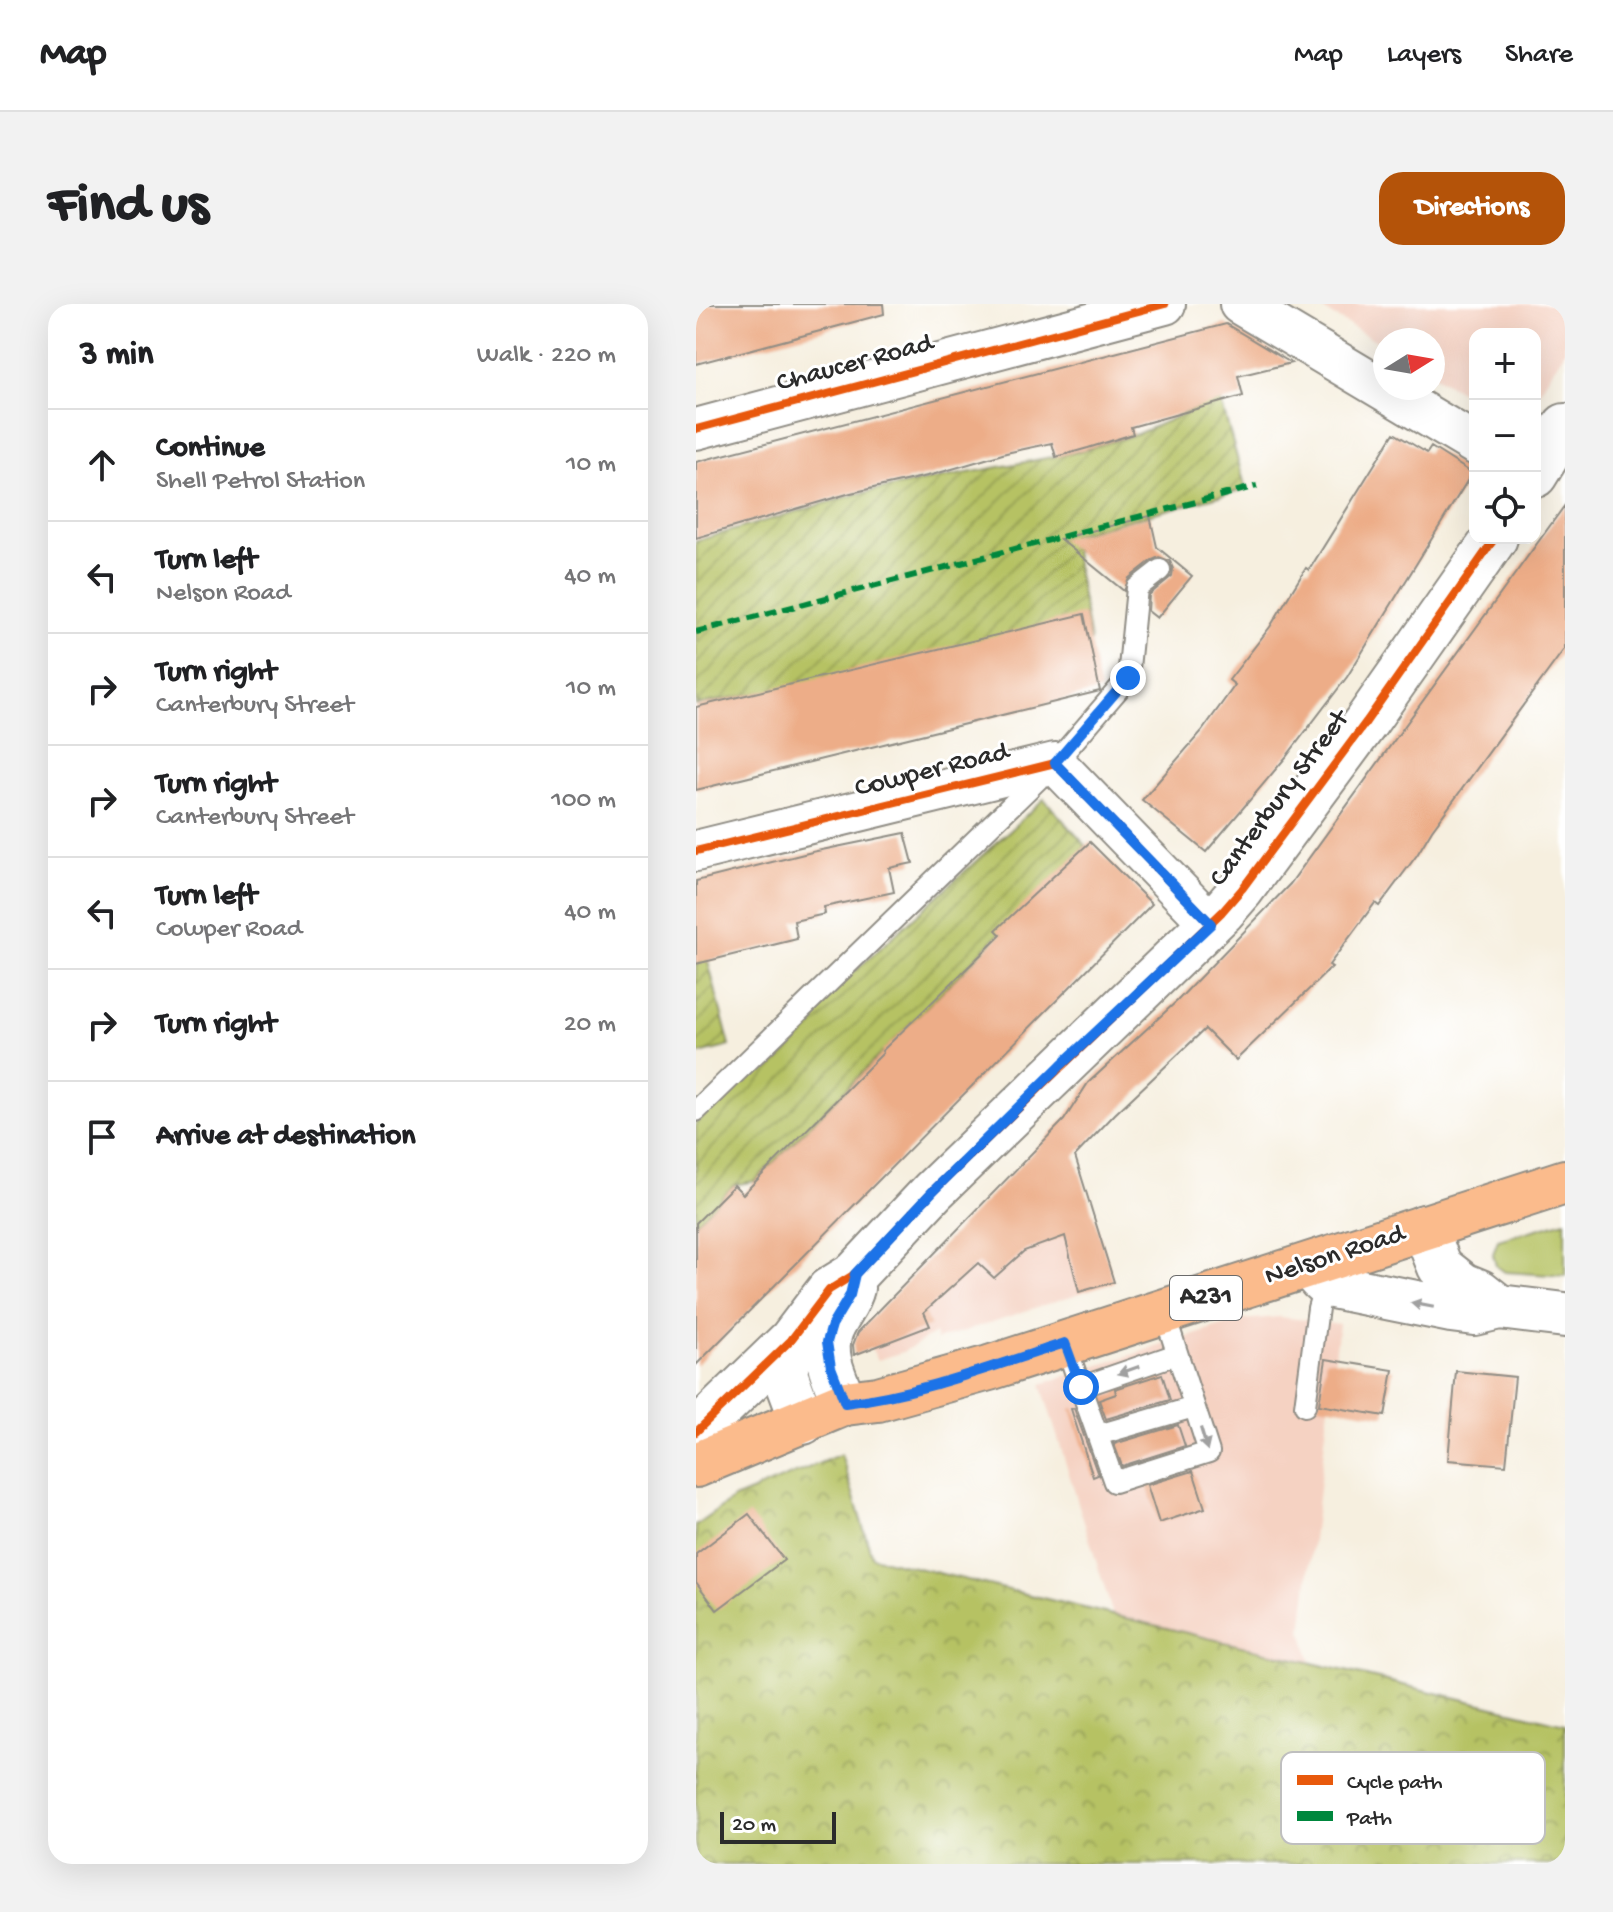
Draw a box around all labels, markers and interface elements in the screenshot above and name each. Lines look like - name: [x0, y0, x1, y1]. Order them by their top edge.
- text: Map: [40, 33, 106, 77]
- text: Map: [1294, 39, 1343, 72]
- text: Layers: [1387, 39, 1461, 72]
- text: Share: [1505, 39, 1573, 72]
- button: Directions: [1379, 172, 1565, 245]
- text: Find us: [48, 175, 208, 241]
- street label: Chaucer Road: [773, 327, 939, 401]
- north arrow: [1373, 328, 1445, 400]
- map controls: [1469, 328, 1541, 544]
- button: +: [1469, 328, 1541, 400]
- text: 3 min: [80, 336, 153, 376]
- text: Walk · 220 m: [477, 341, 616, 372]
- button: −: [1469, 400, 1541, 472]
- text: Continue: [156, 432, 265, 467]
- icon: ahead: [80, 443, 124, 487]
- text: 10 m: [566, 450, 616, 481]
- text: Shell Petrol Station: [156, 467, 365, 498]
- button: locate: [1469, 472, 1541, 544]
- text: Turn left: [156, 544, 257, 579]
- icon: left: [80, 555, 124, 599]
- text: 40 m: [564, 562, 616, 593]
- text: Nelson Road: [156, 579, 290, 610]
- text: Turn right: [156, 656, 276, 691]
- route end: [1110, 660, 1146, 696]
- icon: right: [80, 667, 124, 711]
- text: 10 m: [566, 674, 616, 705]
- text: Canterbury Street: [156, 691, 354, 722]
- street label: Canterbury Street: [1203, 702, 1359, 894]
- street label: Cowper Road: [852, 735, 1015, 806]
- text: Turn right: [156, 768, 276, 803]
- icon: right: [80, 779, 124, 823]
- text: 100 m: [551, 786, 616, 817]
- text: Canterbury Street: [156, 803, 354, 834]
- text: Turn left: [156, 880, 257, 915]
- icon: left: [80, 891, 124, 935]
- text: 40 m: [564, 898, 616, 929]
- text: Cowper Road: [156, 915, 302, 946]
- icon: right: [80, 1003, 124, 1047]
- text: Turn right: [156, 1008, 276, 1043]
- text: 20 m: [564, 1010, 616, 1041]
- icon: arrive: [80, 1115, 124, 1159]
- text: Arrive at destination: [156, 1120, 416, 1155]
- street label: Nelson Road: [1261, 1217, 1411, 1294]
- road number: A231: [1170, 1276, 1242, 1320]
- one-way arrow: [1409, 1299, 1434, 1311]
- one-way arrow: [1117, 1365, 1141, 1377]
- route start: [1063, 1369, 1099, 1405]
- one-way arrow: [1198, 1427, 1211, 1451]
- legend: [1281, 1752, 1545, 1844]
- text: Cycle path: [1347, 1771, 1443, 1797]
- text: Path: [1346, 1807, 1392, 1833]
- scale bar: [720, 1808, 836, 1844]
- text: 20 m: [732, 1813, 776, 1839]

